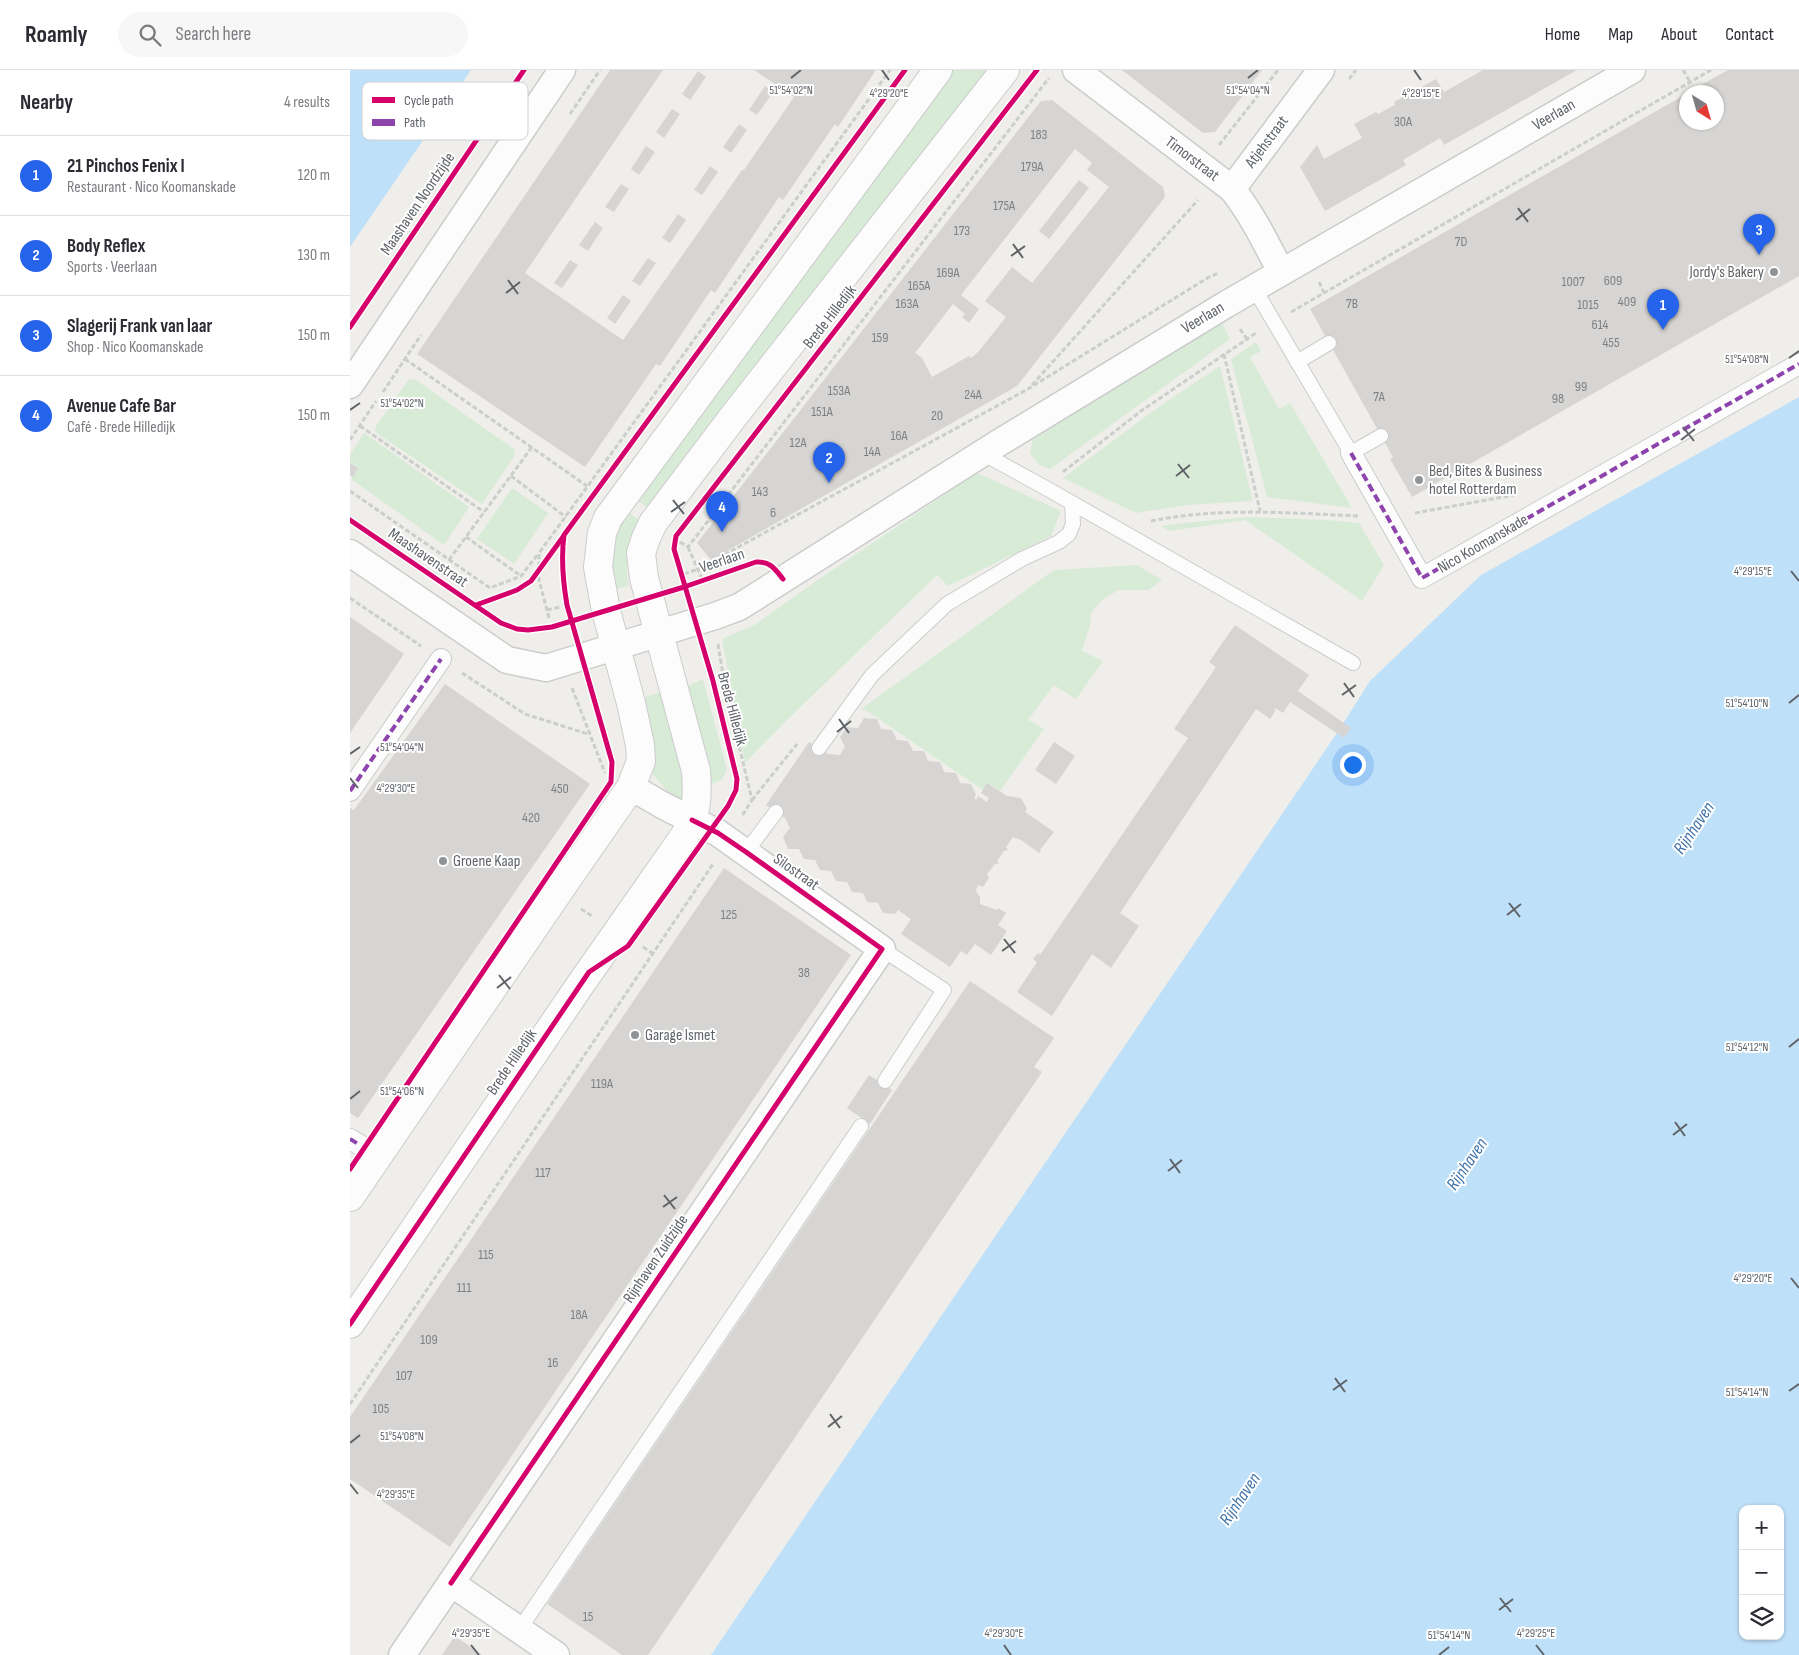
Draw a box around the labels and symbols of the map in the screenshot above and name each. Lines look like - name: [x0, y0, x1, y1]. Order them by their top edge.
- legend: [362, 82, 528, 140]
- text: 51°54'02"N: [769, 83, 813, 98]
- text: 51°54'04"N: [1226, 83, 1270, 98]
- north arrow: [1679, 85, 1724, 130]
- text: 4°29'20"E: [869, 86, 909, 101]
- text: 4°29'15"E: [1402, 86, 1440, 101]
- text: Cycle path: [404, 92, 454, 109]
- street label: Veerlaan: [1529, 95, 1579, 135]
- street label: Atjehstraat: [1241, 112, 1293, 173]
- house number: 30A: [1394, 113, 1413, 130]
- text: Path: [404, 114, 425, 131]
- house number: 183: [1031, 126, 1048, 143]
- street label: Timorstraat: [1161, 132, 1223, 186]
- street label: Maashaven Noordzijde: [377, 149, 459, 259]
- house number: 179A: [1021, 158, 1044, 175]
- house number: 175A: [993, 197, 1016, 214]
- pin: 3: [1743, 214, 1775, 255]
- house number: 173: [954, 222, 970, 239]
- house number: 7D: [1455, 233, 1467, 250]
- place label: Jordy's Bakery: [1689, 263, 1764, 282]
- house number: 169A: [936, 264, 961, 281]
- marker: Jordy's Bakery: [1768, 266, 1780, 278]
- house number: 609: [1604, 272, 1622, 289]
- house number: 1007: [1562, 273, 1585, 290]
- house number: 165A: [908, 277, 931, 294]
- street label: Brede Hilledijk: [799, 281, 861, 353]
- pin: 1: [1647, 289, 1679, 330]
- house number: 409: [1618, 293, 1636, 310]
- house number: 163A: [896, 295, 919, 312]
- house number: 7B: [1346, 295, 1358, 312]
- house number: 1015: [1577, 296, 1599, 313]
- street label: Veerlaan: [1178, 298, 1228, 338]
- house number: 614: [1592, 316, 1609, 333]
- house number: 159: [872, 329, 888, 346]
- house number: 455: [1602, 334, 1620, 351]
- text: 51°54'08"N: [1725, 352, 1769, 367]
- house number: 99: [1575, 378, 1587, 395]
- house number: 153A: [828, 382, 851, 399]
- house number: 24A: [964, 386, 983, 403]
- house number: 7A: [1373, 388, 1386, 405]
- house number: 98: [1552, 390, 1564, 407]
- text: 51°54'02"N: [380, 396, 424, 411]
- house number: 151A: [811, 403, 834, 420]
- house number: 20: [931, 407, 943, 424]
- house number: 16A: [890, 427, 909, 444]
- house number: 12A: [790, 434, 807, 451]
- pin: 2: [813, 442, 845, 483]
- house number: 14A: [864, 443, 881, 460]
- place label: Bed, Bites & Business hotel Rotterdam: [1429, 462, 1542, 499]
- marker: Bed, Bites & Business hotel Rotterdam: [1413, 474, 1425, 486]
- house number: 143: [752, 483, 768, 500]
- pin: 4: [706, 491, 738, 532]
- house number: 6: [770, 504, 776, 521]
- street label: Nico Koomanskade: [1434, 510, 1532, 578]
- street label: Maashavenstraat: [385, 524, 472, 592]
- street label: Veerlaan: [697, 544, 747, 578]
- text: 4°29'15"E: [1734, 564, 1772, 579]
- street label: Brede Hilledijk: [713, 670, 751, 748]
- text: 51°54'10"N: [1726, 696, 1768, 711]
- text: 51°54'04"N: [380, 740, 424, 755]
- your location: [1340, 752, 1366, 778]
- house number: 450: [551, 780, 569, 797]
- text: 4°29'30"E: [376, 781, 416, 796]
- water label: Rijnhaven: [1669, 798, 1719, 858]
- house number: 420: [522, 809, 540, 826]
- street label: Silostraat: [769, 849, 823, 895]
- place label: Groene Kaap: [453, 852, 520, 871]
- marker: Groene Kaap: [437, 855, 449, 867]
- house number: 125: [721, 906, 738, 923]
- house number: 38: [798, 964, 810, 981]
- street label: Brede Hilledijk: [483, 1025, 541, 1099]
- place label: Garage Ismet: [645, 1026, 715, 1045]
- marker: Garage Ismet: [629, 1029, 641, 1041]
- text: 51°54'12"N: [1726, 1040, 1768, 1055]
- house number: 119A: [591, 1075, 614, 1092]
- text: 51°54'06"N: [380, 1084, 424, 1099]
- water label: Rijnhaven: [1442, 1134, 1492, 1194]
- house number: 117: [535, 1164, 551, 1181]
- street label: Rijnhaven Zuidzijde: [620, 1211, 692, 1307]
- house number: 115: [478, 1246, 494, 1263]
- text: 4°29'20"E: [1733, 1271, 1773, 1286]
- house number: 111: [457, 1279, 471, 1296]
- house number: 18A: [570, 1306, 589, 1323]
- house number: 109: [420, 1331, 438, 1348]
- house number: 16: [547, 1354, 559, 1371]
- house number: 107: [396, 1367, 413, 1384]
- text: 51°54'14"N: [1726, 1385, 1768, 1400]
- house number: 105: [373, 1400, 390, 1417]
- text: 51°54'08"N: [380, 1429, 424, 1444]
- water label: Rijnhaven: [1215, 1469, 1265, 1529]
- text: 4°29'35"E: [377, 1487, 415, 1502]
- house number: 15: [583, 1608, 594, 1625]
- text: 4°29'35"E: [452, 1626, 490, 1641]
- text: 4°29'30"E: [984, 1626, 1024, 1641]
- text: 4°29'25"E: [1517, 1626, 1555, 1641]
- text: 51°54'14"N: [1428, 1628, 1470, 1643]

